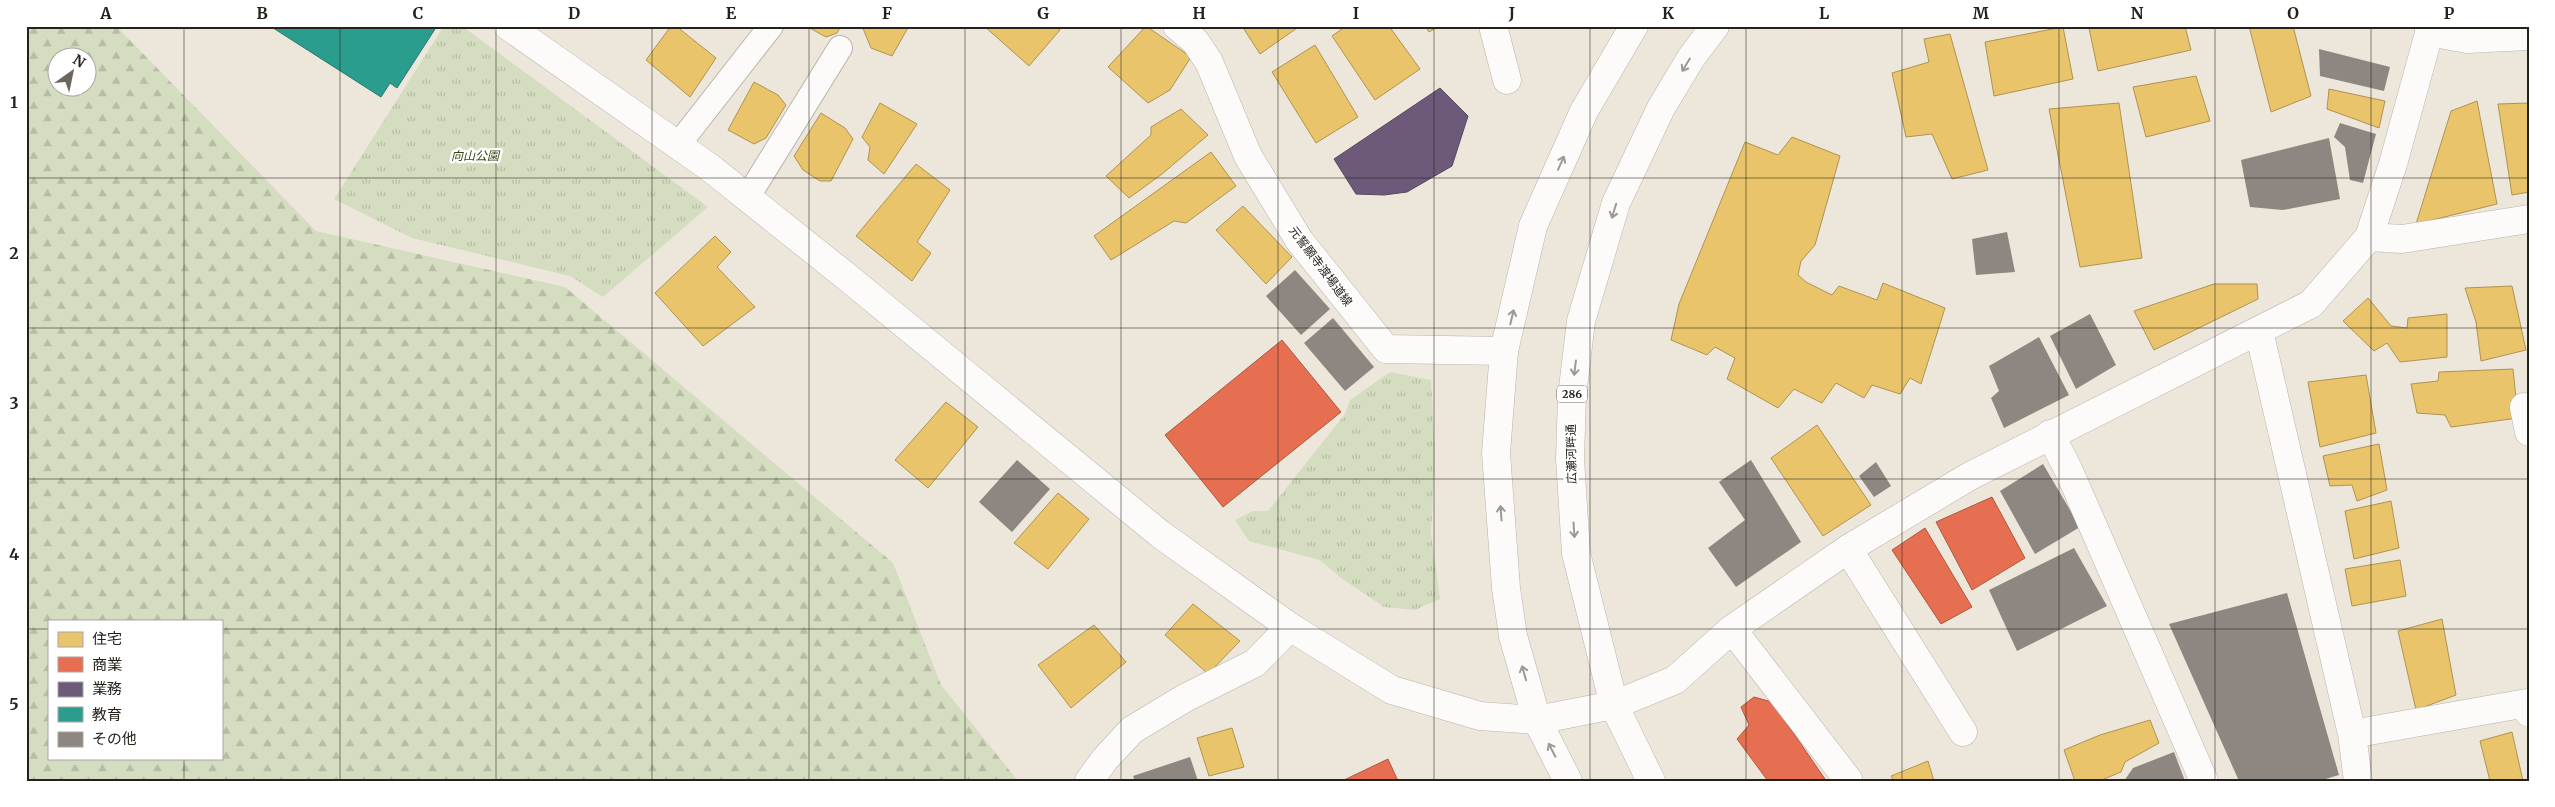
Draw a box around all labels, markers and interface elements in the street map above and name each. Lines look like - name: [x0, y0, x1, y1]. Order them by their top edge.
- text: A: [99, 3, 112, 23]
- text: B: [256, 3, 268, 23]
- text: C: [413, 3, 423, 23]
- text: D: [568, 3, 580, 23]
- text: E: [726, 3, 737, 23]
- text: F: [882, 3, 892, 23]
- text: G: [1037, 3, 1049, 23]
- text: H: [1192, 3, 1206, 23]
- text: I: [1353, 3, 1359, 23]
- text: J: [1508, 3, 1515, 23]
- text: K: [1662, 3, 1674, 23]
- text: L: [1819, 3, 1829, 23]
- text: M: [1973, 3, 1990, 23]
- text: N: [2131, 3, 2144, 23]
- text: O: [2287, 3, 2299, 23]
- text: P: [2444, 3, 2455, 23]
- north arrow: [48, 48, 98, 98]
- text: N: [70, 51, 89, 72]
- one-way arrow: [1681, 58, 1691, 72]
- text: 1: [10, 92, 18, 112]
- park label: 向山公園: [451, 148, 501, 163]
- one-way arrow: [1556, 156, 1566, 171]
- one-way arrow: [1608, 202, 1618, 218]
- street label: 元誓願寺渡場道線: [1286, 223, 1356, 309]
- text: 2: [9, 243, 19, 263]
- one-way arrow: [1508, 309, 1517, 325]
- one-way arrow: [1570, 360, 1580, 376]
- road number: 286: [1557, 386, 1587, 402]
- text: 3: [9, 393, 19, 413]
- street label: 広瀬河畔通: [1563, 424, 1579, 484]
- one-way arrow: [1496, 505, 1505, 521]
- one-way arrow: [1570, 522, 1579, 538]
- text: 4: [9, 544, 19, 564]
- legend: [48, 620, 222, 760]
- text: 住宅: [92, 629, 122, 648]
- text: 商業: [92, 655, 122, 674]
- one-way arrow: [1518, 666, 1528, 682]
- text: 業務: [92, 679, 122, 698]
- text: 5: [9, 694, 19, 714]
- text: 教育: [92, 705, 122, 724]
- text: その他: [92, 729, 137, 748]
- one-way arrow: [1547, 743, 1557, 758]

